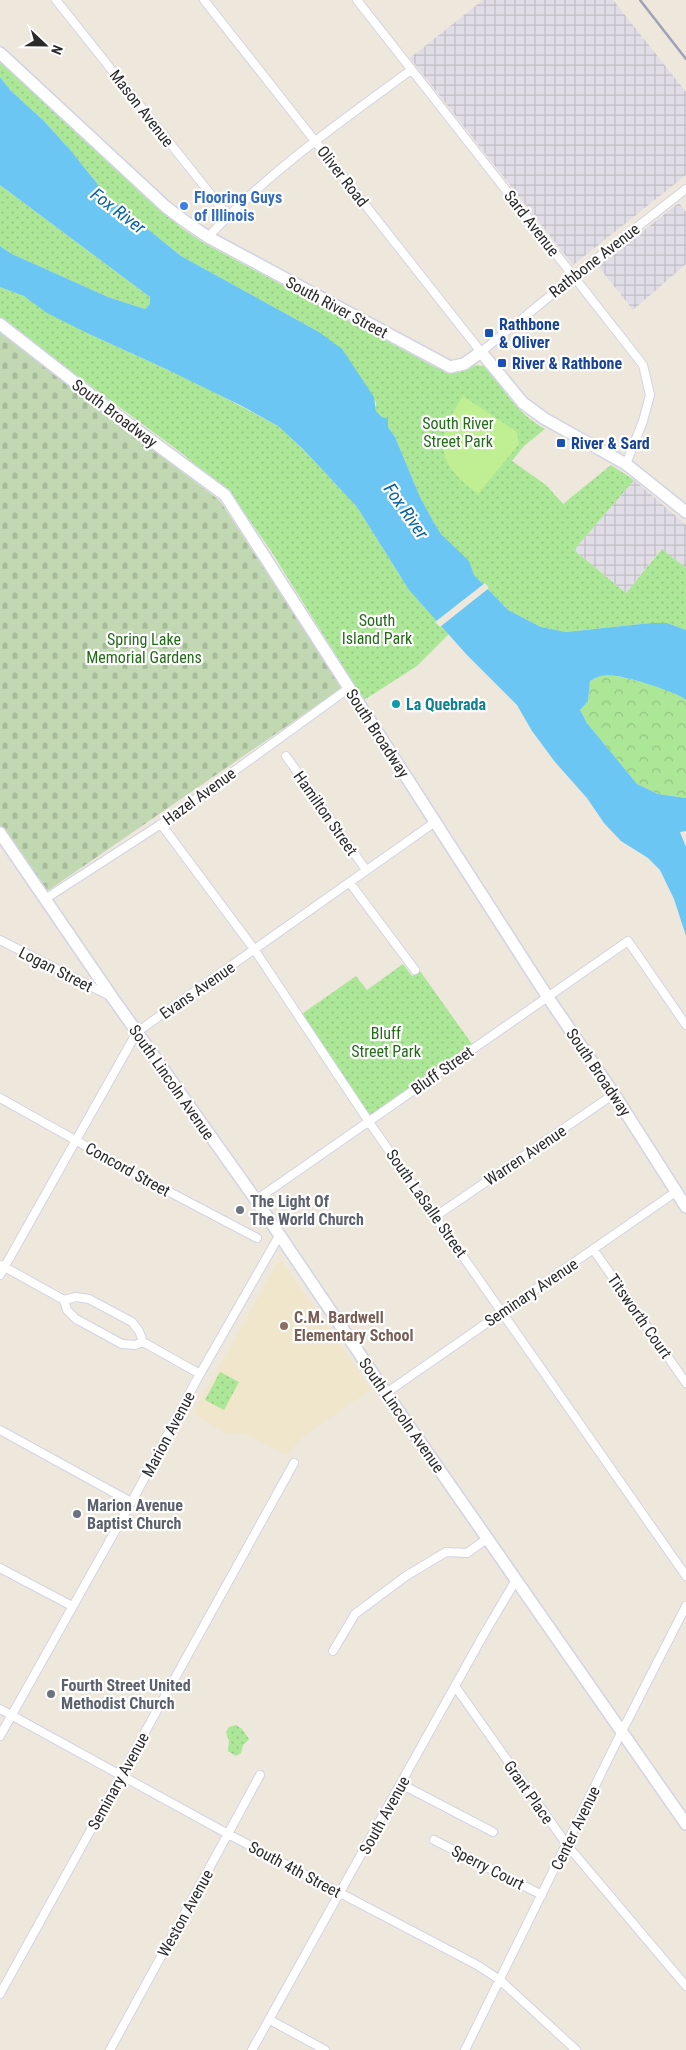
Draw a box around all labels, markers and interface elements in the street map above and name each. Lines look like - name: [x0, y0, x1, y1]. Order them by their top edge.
- north arrow: [20, 20, 70, 70]
- text: N: [48, 43, 66, 57]
- street label: Mason Avenue: [106, 66, 178, 151]
- street label: Oliver Road: [313, 142, 372, 210]
- water label: Fox River: [87, 183, 150, 238]
- street label: Sard Avenue: [500, 187, 563, 260]
- place label: Flooring Guys of Illinois: [194, 188, 282, 225]
- marker: Flooring Guys of Illinois: [178, 200, 190, 212]
- street label: Rathbone Avenue: [545, 219, 643, 302]
- street label: South River Street: [283, 273, 391, 342]
- place label: Rathbone & Oliver: [499, 315, 560, 352]
- marker: Rathbone & Oliver: [483, 327, 495, 339]
- place label: River & Rathbone: [512, 354, 622, 373]
- marker: River & Rathbone: [496, 357, 508, 369]
- street label: South Broadway: [68, 375, 161, 452]
- park label: South River Street Park: [422, 414, 494, 451]
- place label: River & Sard: [571, 434, 650, 453]
- marker: River & Sard: [555, 437, 567, 449]
- water label: Fox River: [380, 479, 433, 543]
- park label: South Island Park: [342, 611, 413, 648]
- park label: Spring Lake Memorial Gardens: [86, 630, 202, 667]
- street label: South Broadway: [342, 685, 413, 781]
- place label: La Quebrada: [406, 695, 487, 714]
- marker: La Quebrada: [390, 698, 402, 710]
- street label: Hazel Avenue: [159, 764, 239, 829]
- street label: Hamilton Street: [290, 767, 362, 859]
- street label: Logan Street: [16, 943, 96, 996]
- street label: Evans Avenue: [156, 958, 238, 1023]
- street label: South Lincoln Avenue: [125, 1021, 218, 1143]
- park label: Bluff Street Park: [351, 1024, 422, 1061]
- street label: South Broadway: [562, 1025, 635, 1120]
- street label: Bluff Street: [408, 1042, 477, 1099]
- street label: Warren Avenue: [481, 1121, 570, 1190]
- street label: Concord Street: [82, 1138, 174, 1201]
- street label: South LaSalle Street: [382, 1146, 471, 1261]
- place label: The Light Of The World Church: [250, 1192, 364, 1229]
- marker: The Light Of The World Church: [234, 1204, 246, 1216]
- street label: Seminary Avenue: [481, 1254, 582, 1331]
- street label: Titsworth Court: [604, 1270, 676, 1362]
- place label: C.M. Bardwell Elementary School: [294, 1308, 413, 1345]
- marker: C.M. Bardwell Elementary School: [278, 1320, 290, 1332]
- street label: South Lincoln Avenue: [355, 1354, 448, 1476]
- street label: Marion Avenue: [138, 1388, 199, 1480]
- place label: Marion Avenue Baptist Church: [87, 1496, 183, 1533]
- marker: Marion Avenue Baptist Church: [71, 1508, 83, 1520]
- place label: Fourth Street United Methodist Church: [61, 1676, 191, 1713]
- marker: Fourth Street United Methodist Church: [45, 1688, 57, 1700]
- street label: Seminary Avenue: [84, 1729, 153, 1833]
- street label: Grant Place: [500, 1757, 557, 1828]
- street label: South Avenue: [355, 1773, 414, 1858]
- street label: Center Avenue: [547, 1783, 604, 1873]
- street label: South 4th Street: [245, 1837, 344, 1902]
- street label: Sperry Court: [448, 1841, 527, 1894]
- street label: Weston Avenue: [154, 1866, 217, 1960]

